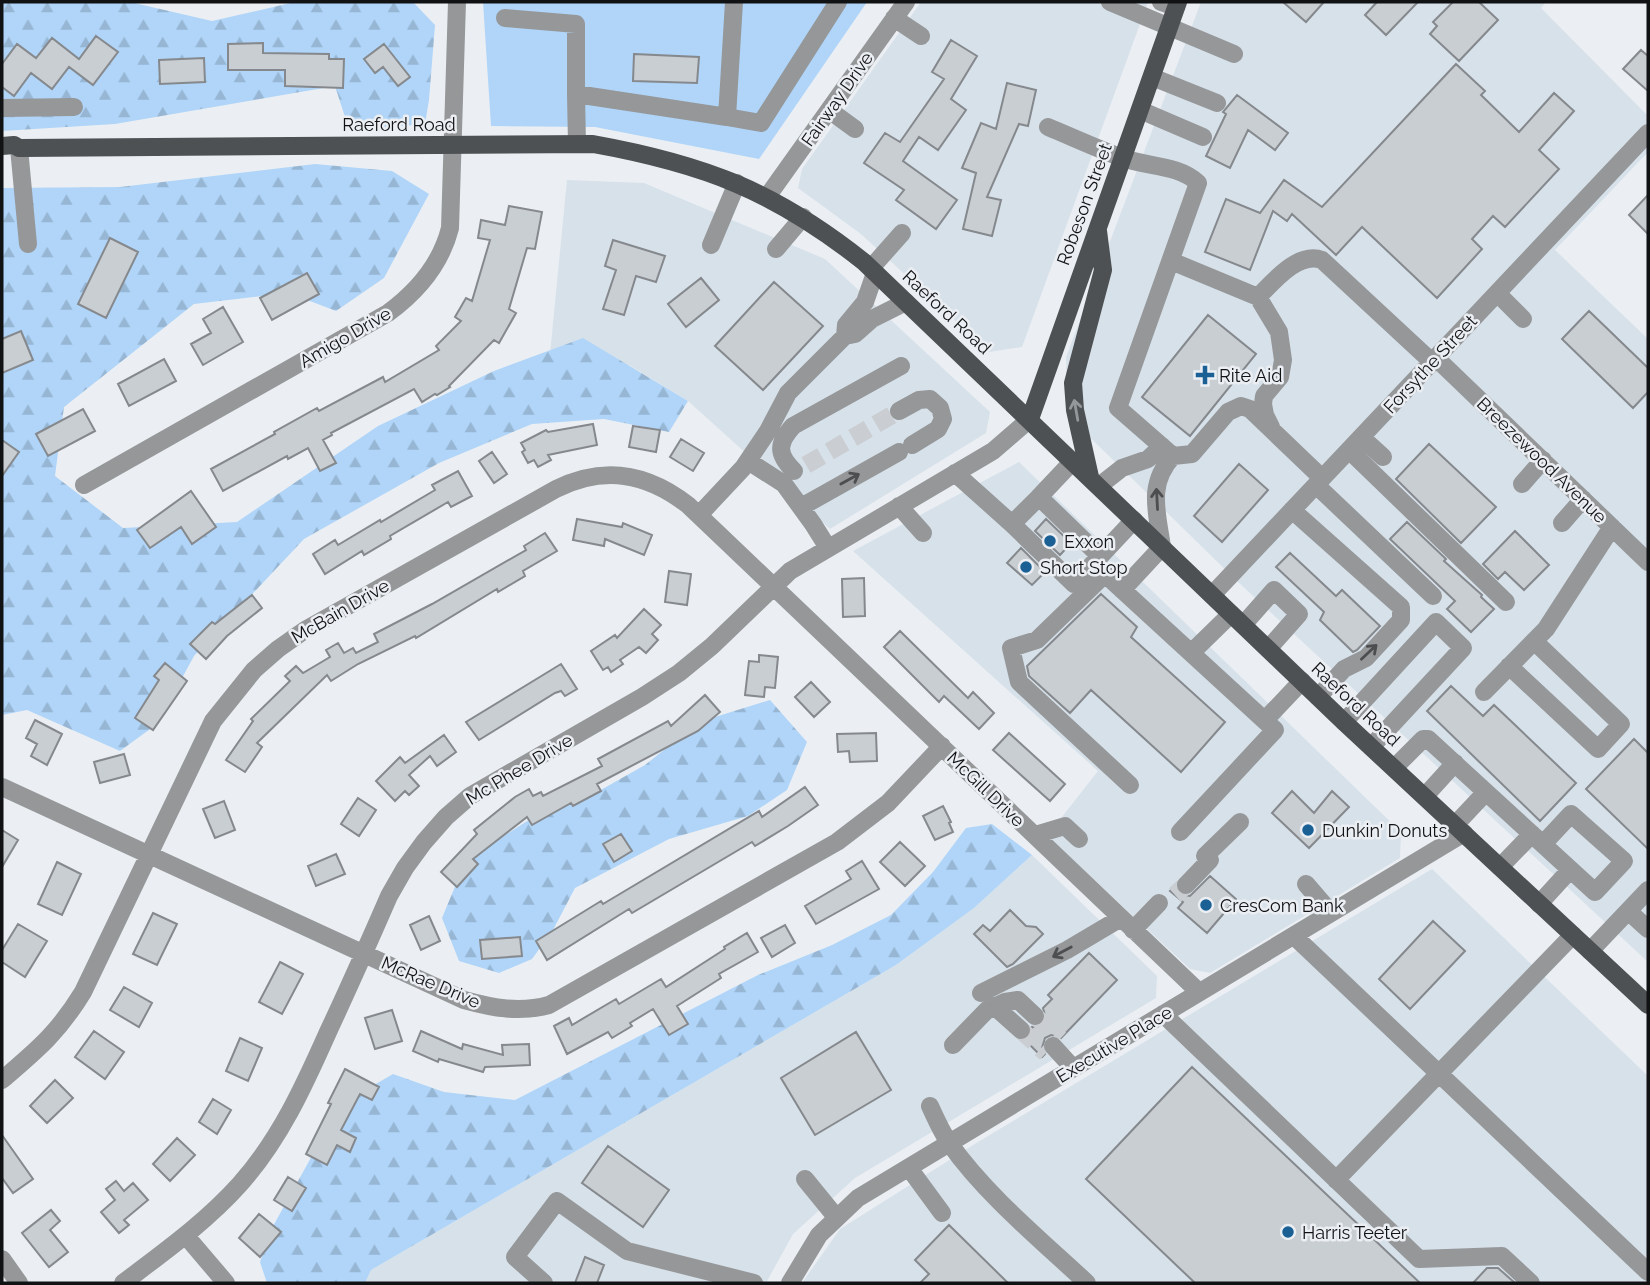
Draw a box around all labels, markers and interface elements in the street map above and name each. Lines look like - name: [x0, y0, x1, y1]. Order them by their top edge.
- street label: Fairway Drive: [797, 47, 877, 150]
- street label: Raeford Road: [342, 114, 456, 135]
- street label: Robeson Street: [1052, 140, 1116, 268]
- street label: Raeford Road: [898, 266, 996, 358]
- street label: Amigo Drive: [296, 302, 395, 372]
- street label: Forsythe Street: [1379, 310, 1481, 418]
- place label: Rite Aid: [1219, 365, 1282, 386]
- marker: Rite Aid: [1197, 367, 1213, 383]
- street label: Breezewood Avenue: [1473, 393, 1612, 528]
- one-way arrow: [1069, 399, 1082, 422]
- one-way arrow: [840, 472, 860, 486]
- one-way arrow: [1150, 488, 1163, 511]
- place label: Exxon: [1064, 531, 1114, 552]
- marker: Exxon: [1042, 533, 1058, 549]
- place label: Short Stop: [1040, 557, 1128, 578]
- marker: Short Stop: [1018, 559, 1034, 575]
- street label: McBain Drive: [287, 574, 393, 647]
- one-way arrow: [1360, 644, 1377, 661]
- street label: Raeford Road: [1307, 658, 1405, 750]
- street label: Mc Phee Drive: [462, 729, 576, 809]
- street label: McGill Drive: [943, 747, 1029, 831]
- place label: Dunkin' Donuts: [1322, 820, 1447, 841]
- marker: Dunkin' Donuts: [1300, 822, 1316, 838]
- place label: CresCom Bank: [1220, 895, 1344, 916]
- marker: CresCom Bank: [1198, 897, 1214, 913]
- one-way arrow: [1052, 946, 1073, 959]
- street label: McRae Drive: [379, 952, 484, 1012]
- street label: Executive Place: [1052, 1001, 1176, 1087]
- place label: Harris Teeter: [1302, 1222, 1408, 1243]
- marker: Harris Teeter: [1280, 1224, 1296, 1240]

